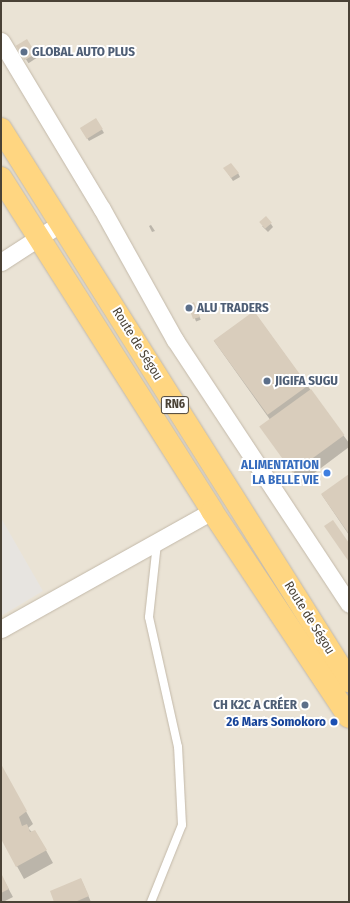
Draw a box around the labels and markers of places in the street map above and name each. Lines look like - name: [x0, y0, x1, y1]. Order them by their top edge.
- place label: GLOBAL AUTO PLUS: [32, 44, 135, 60]
- marker: GLOBAL AUTO PLUS: [19, 47, 29, 57]
- place label: ALU TRADERS: [197, 300, 269, 316]
- marker: ALU TRADERS: [184, 303, 194, 313]
- place label: JIGIFA SUGU: [275, 373, 338, 389]
- marker: JIGIFA SUGU: [262, 376, 272, 386]
- place label: ALIMENTATION LA BELLE VIE: [241, 458, 319, 489]
- marker: ALIMENTATION LA BELLE VIE: [322, 468, 332, 478]
- place label: CH K2C A CRÉER: [213, 697, 297, 713]
- marker: CH K2C A CRÉER: [300, 700, 310, 710]
- place label: 26 Mars Somokoro: [226, 714, 326, 730]
- marker: 26 Mars Somokoro: [329, 717, 339, 727]

